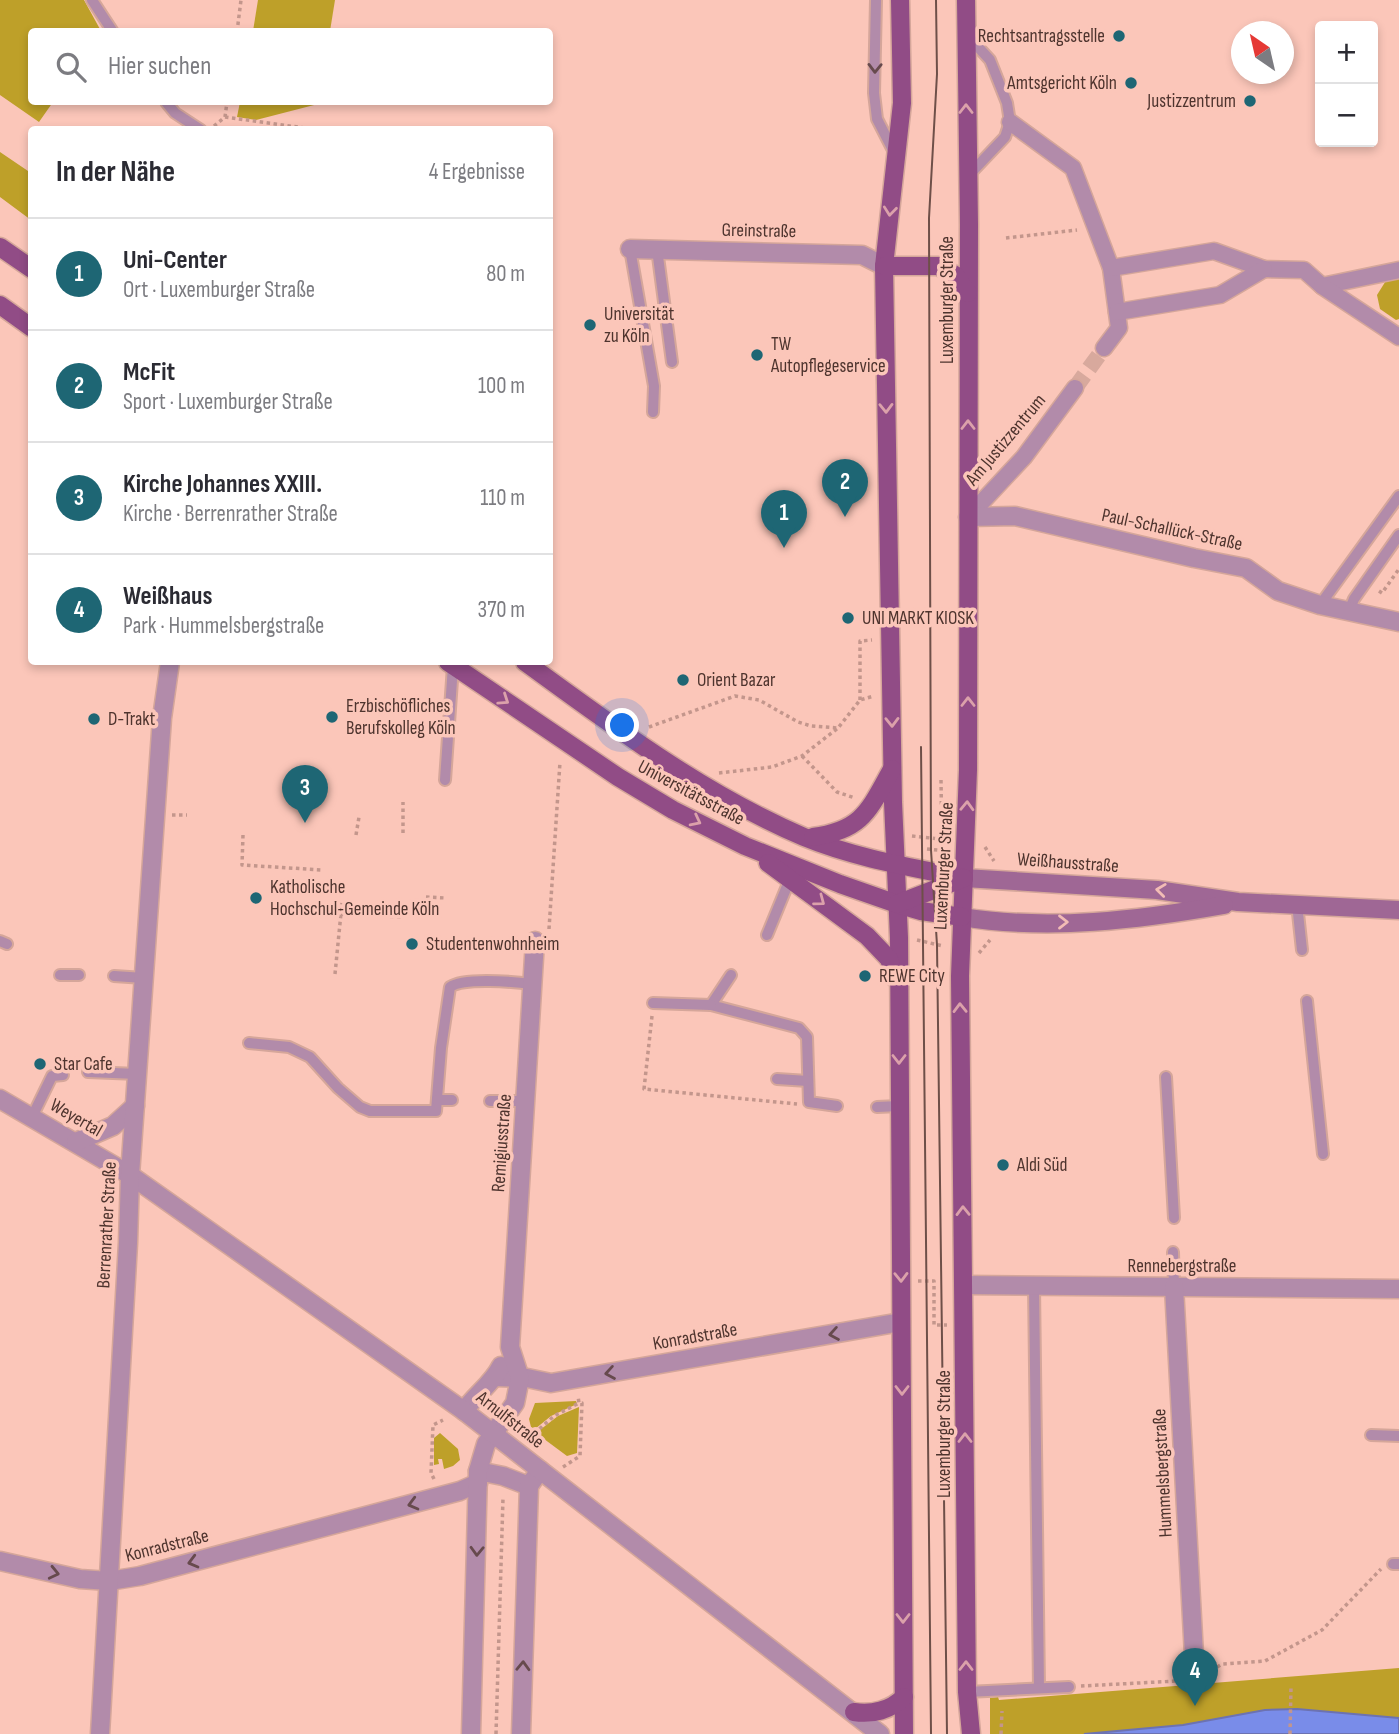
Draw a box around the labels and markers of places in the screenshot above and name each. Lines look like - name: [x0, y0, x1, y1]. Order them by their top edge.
- place label: Rechtsantragsstelle: [978, 25, 1105, 48]
- marker: Rechtsantragsstelle: [1111, 28, 1127, 44]
- place label: Amtsgericht Köln: [1006, 72, 1117, 95]
- marker: Amtsgericht Köln: [1123, 75, 1139, 91]
- place label: Justizzentrum: [1146, 90, 1236, 113]
- marker: Justizzentrum: [1242, 93, 1258, 109]
- place label: Universität zu Köln: [604, 303, 674, 348]
- marker: Universität zu Köln: [582, 317, 598, 333]
- place label: TW Autopflegeservice: [770, 333, 886, 378]
- marker: TW Autopflegeservice: [749, 347, 765, 363]
- pin: 2: [822, 459, 868, 517]
- pin: 1: [761, 490, 807, 548]
- place label: UNI MARKT KIOSK: [862, 607, 974, 630]
- marker: UNI MARKT KIOSK: [840, 610, 856, 626]
- place label: Orient Bazar: [697, 669, 776, 692]
- marker: Orient Bazar: [675, 672, 691, 688]
- place label: Erzbischöfliches Berufskolleg Köln: [346, 695, 456, 740]
- place label: D-Trakt: [108, 708, 155, 731]
- marker: Erzbischöfliches Berufskolleg Köln: [324, 709, 340, 725]
- marker: D-Trakt: [86, 711, 102, 727]
- pin: 3: [282, 765, 328, 823]
- place label: Katholische Hochschul-Gemeinde Köln: [270, 876, 439, 921]
- marker: Katholische Hochschul-Gemeinde Köln: [248, 890, 264, 906]
- place label: Studentenwohnheim: [426, 933, 559, 956]
- marker: Studentenwohnheim: [404, 936, 420, 952]
- place label: REWE City: [879, 965, 945, 988]
- marker: REWE City: [857, 968, 873, 984]
- place label: Star Cafe: [54, 1053, 113, 1076]
- marker: Star Cafe: [32, 1056, 48, 1072]
- place label: Aldi Süd: [1016, 1154, 1067, 1177]
- marker: Aldi Süd: [995, 1157, 1011, 1173]
- pin: 4: [1172, 1648, 1218, 1706]

